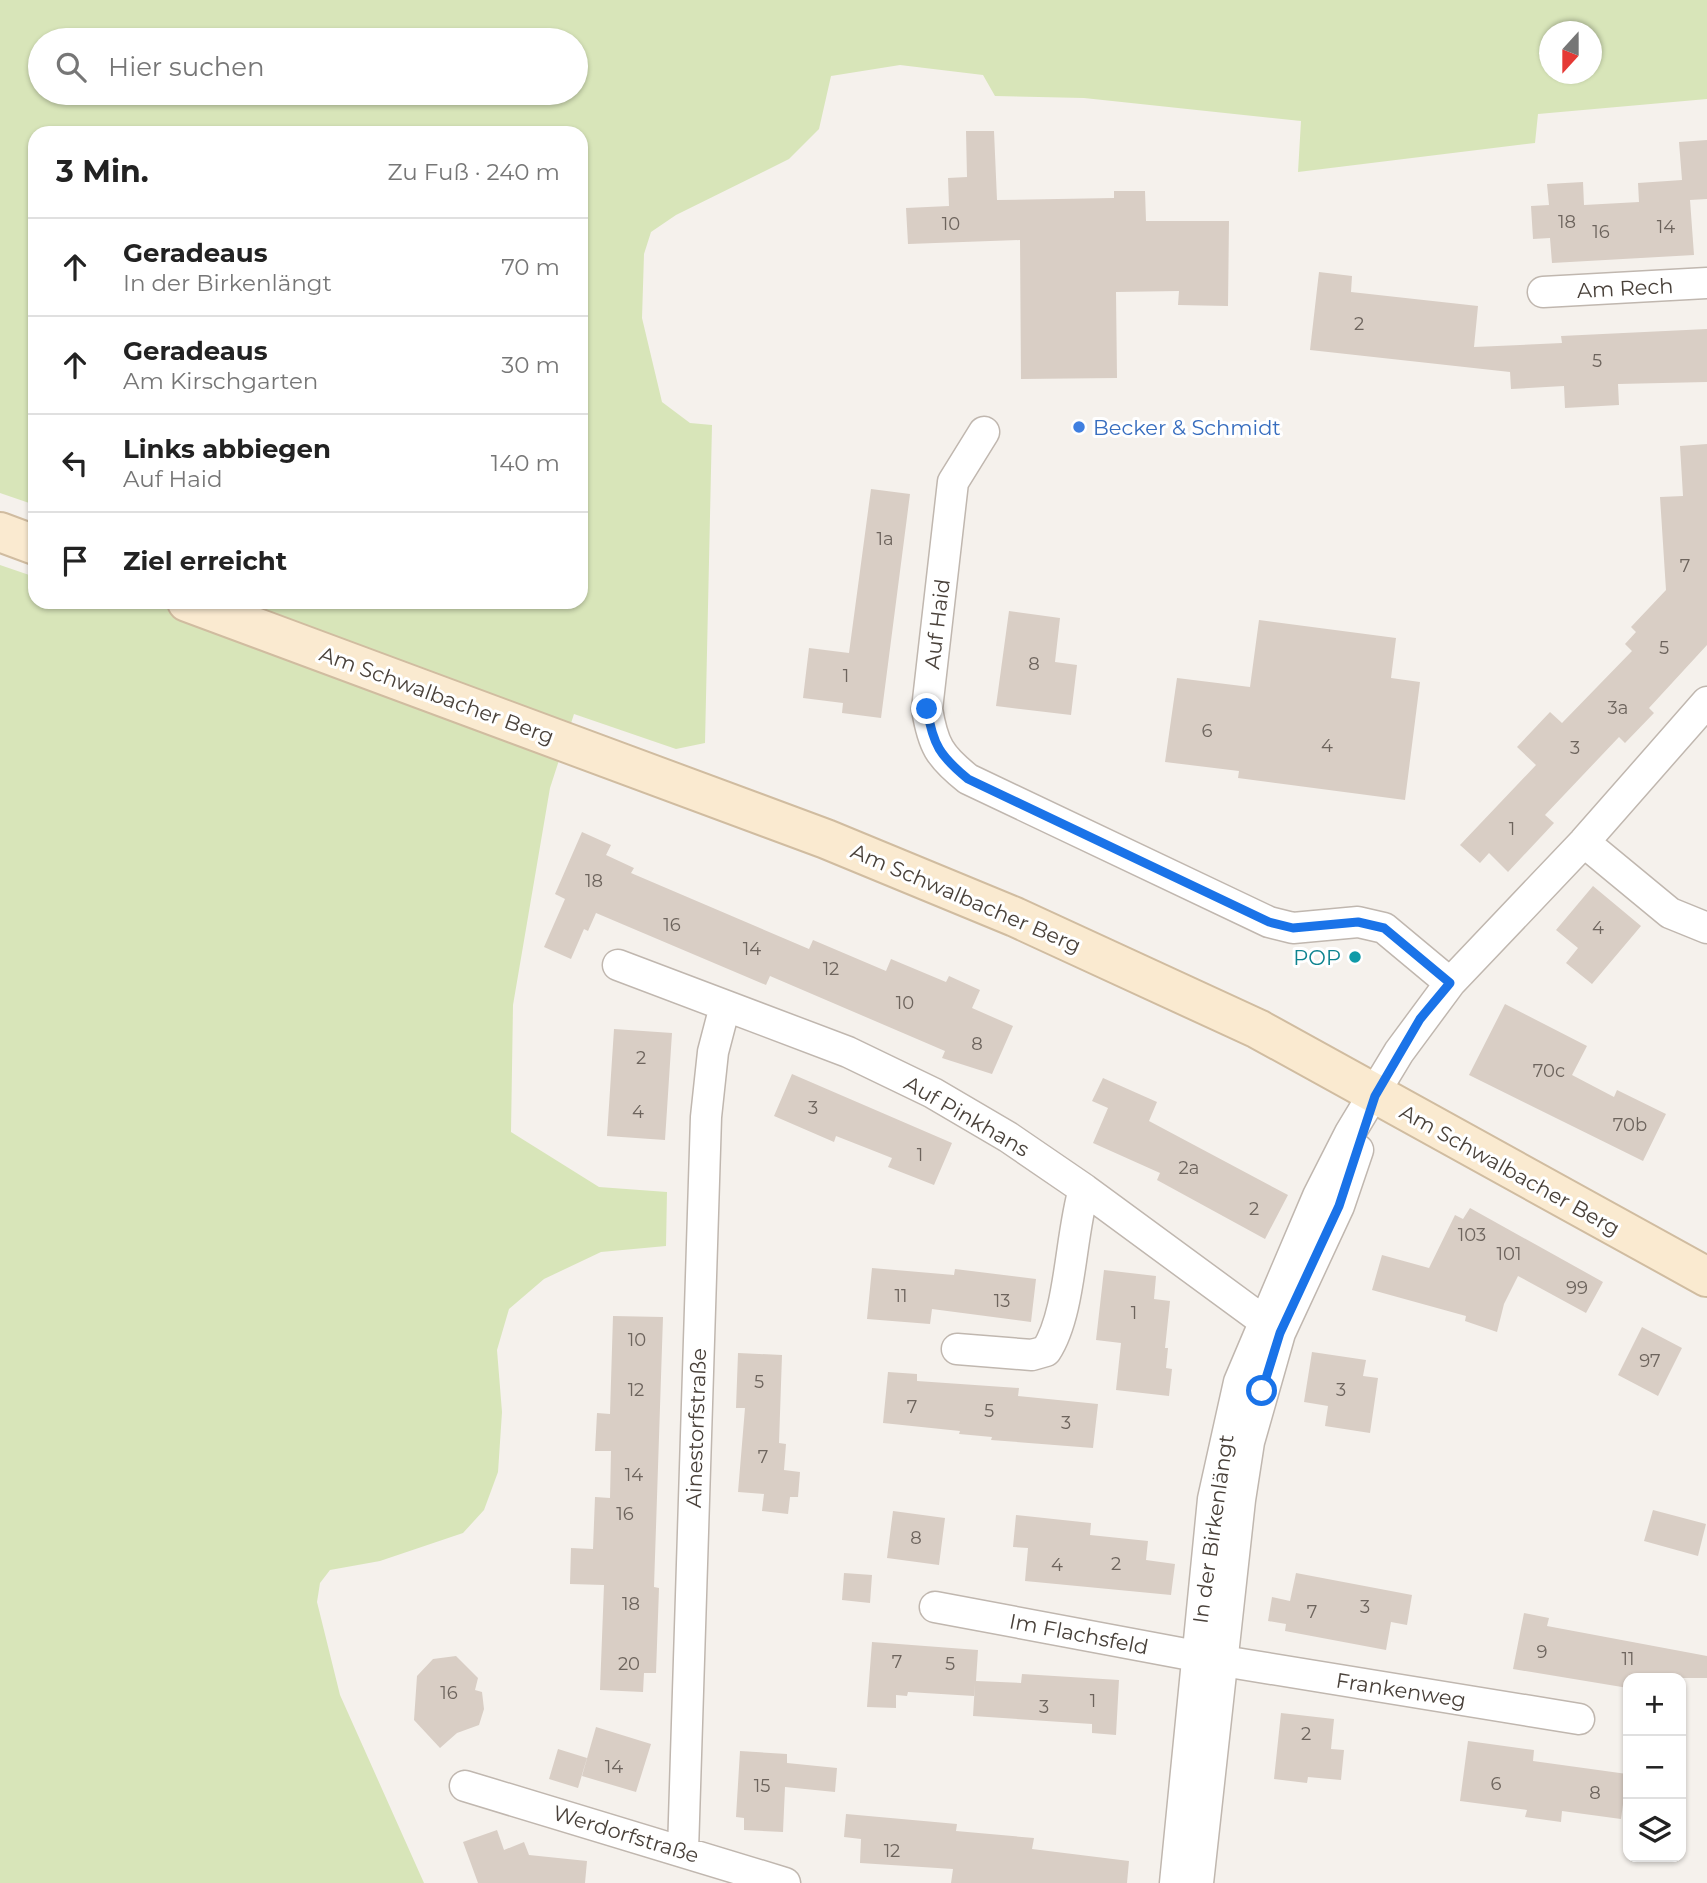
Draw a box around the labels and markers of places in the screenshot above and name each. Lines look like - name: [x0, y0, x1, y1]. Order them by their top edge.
- place label: Becker & Schmidt: [1093, 415, 1281, 440]
- marker: Becker & Schmidt: [1071, 419, 1087, 435]
- place label: POP: [1293, 945, 1341, 970]
- marker: POP: [1347, 949, 1363, 965]

